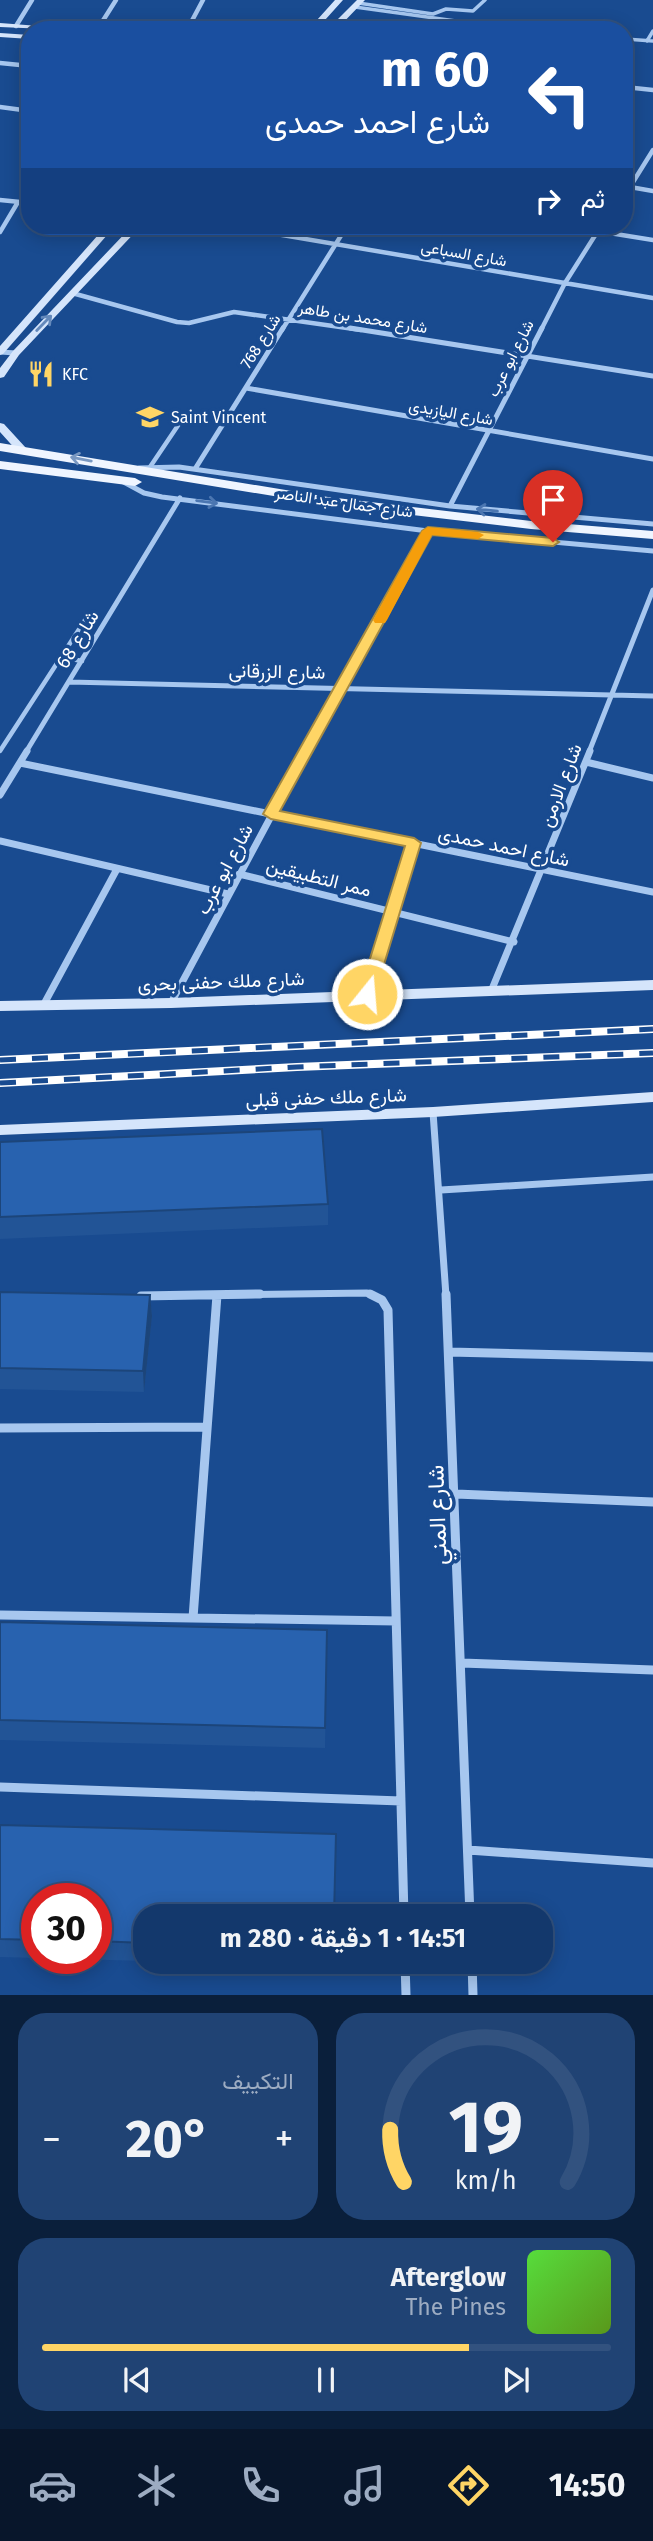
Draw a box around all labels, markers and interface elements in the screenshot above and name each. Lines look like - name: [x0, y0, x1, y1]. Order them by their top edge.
- text: 60 m: [381, 40, 490, 99]
- icon: left: [514, 49, 605, 140]
- text: شارع احمد حمدى: [265, 103, 490, 141]
- icon: right: [529, 182, 567, 220]
- text: ثم: [581, 184, 605, 215]
- street label: شارع السباعى: [419, 237, 508, 272]
- street label: شارع محمد بن طاهر: [296, 298, 429, 339]
- street label: شارع 768: [236, 311, 286, 373]
- one-way arrow: [35, 315, 52, 332]
- street label: شارع ابو عرب: [483, 317, 540, 401]
- restaurant icon: KFC: [26, 359, 56, 389]
- place label: KFC: [62, 365, 88, 384]
- street label: شارع اليازيدى: [407, 396, 494, 431]
- school or university icon: Saint Vincent: [135, 402, 165, 432]
- place label: Saint Vincent: [171, 408, 267, 427]
- one-way arrow: [70, 452, 93, 466]
- pin: [523, 470, 583, 542]
- icon: arrive: [534, 481, 572, 519]
- street label: شارع جمال عبد الناصر: [272, 483, 414, 524]
- one-way arrow: [196, 495, 218, 508]
- one-way arrow: [477, 503, 499, 516]
- street label: شارع 68: [51, 606, 105, 673]
- street label: شارع الزرقانى: [228, 659, 326, 685]
- street label: شارع الارمن: [534, 740, 588, 830]
- street label: شارع ابو عرب: [191, 820, 259, 919]
- street label: شارع احمد حمدى: [436, 821, 572, 873]
- street label: ممر التطبيقين: [264, 853, 374, 902]
- position arrow: [330, 957, 404, 1031]
- street label: شارع ملك حفنى بحرى: [137, 967, 305, 997]
- street label: شارع ملك حفنى قبلى: [245, 1083, 407, 1113]
- street label: شارع المني: [421, 1464, 458, 1566]
- speed limit sign: 30: [21, 1883, 112, 1974]
- text: 14:51 · 1 دقيقة · 280 m: [220, 1923, 466, 1954]
- text: التكييف: [222, 2067, 294, 2095]
- text: 19: [448, 2085, 523, 2172]
- text: 20°: [126, 2108, 210, 2171]
- text: −: [42, 2116, 61, 2162]
- text: +: [275, 2116, 293, 2162]
- text: km/h: [454, 2166, 516, 2196]
- text: Afterglow: [391, 2262, 506, 2293]
- text: The Pines: [405, 2293, 506, 2321]
- icon: previous: [118, 2361, 156, 2399]
- icon: pause: [307, 2361, 345, 2399]
- icon: next: [497, 2361, 535, 2399]
- icon: car: [28, 2461, 77, 2510]
- icon: climate: [132, 2461, 181, 2510]
- icon: phone: [236, 2461, 285, 2510]
- icon: music: [340, 2461, 389, 2510]
- icon: directions: [444, 2461, 493, 2510]
- text: 14:50: [549, 2466, 625, 2504]

